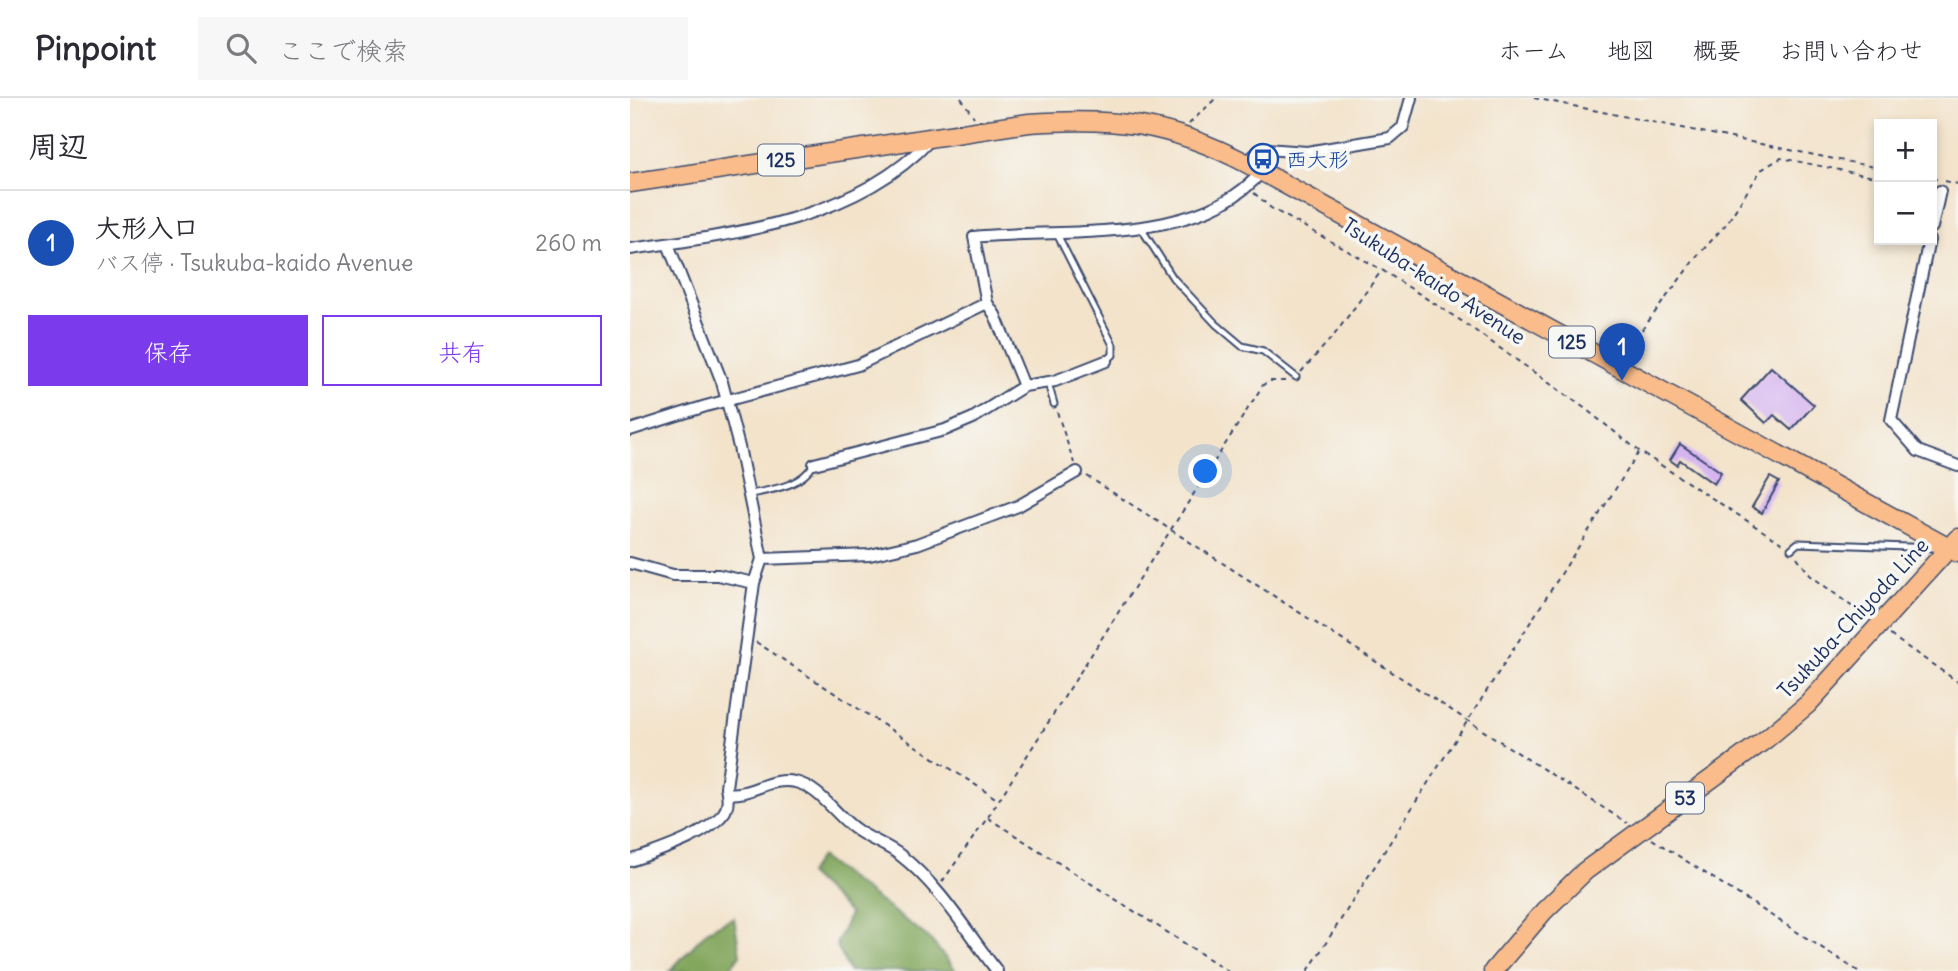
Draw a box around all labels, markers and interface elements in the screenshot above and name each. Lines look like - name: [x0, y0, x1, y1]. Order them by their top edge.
- search box: [198, 17, 688, 80]
- text: Pinpoint: [35, 27, 156, 69]
- icon: search: [222, 29, 260, 67]
- text: ここで検索: [278, 34, 408, 67]
- text: ホーム: [1498, 35, 1569, 65]
- text: 地図: [1607, 35, 1655, 65]
- text: 概要: [1693, 35, 1741, 65]
- text: お問い合わせ: [1779, 35, 1923, 65]
- map controls: [1874, 119, 1937, 245]
- button: +: [1874, 119, 1937, 182]
- text: 周辺: [28, 127, 88, 165]
- bus stop icon: 西大形: [1246, 142, 1280, 176]
- road number: 125: [758, 144, 804, 176]
- place label: 西大形: [1286, 146, 1349, 173]
- button: −: [1874, 182, 1937, 245]
- text: 大形入口: [95, 211, 199, 244]
- street label: Tsukuba-kaido Avenue: [1337, 212, 1531, 350]
- text: 1: [46, 228, 56, 257]
- text: 260 m: [535, 228, 602, 257]
- text: バス停 · Tsukuba-kaido Avenue: [95, 248, 413, 277]
- button: 保存: [28, 315, 308, 386]
- button: 共有: [322, 315, 602, 386]
- pin: 1: [1599, 323, 1645, 381]
- road number: 125: [1549, 326, 1595, 358]
- your location: [1188, 454, 1222, 488]
- street label: Tsukuba-Chiyoda Line: [1772, 532, 1934, 704]
- road number: 53: [1666, 782, 1704, 814]

